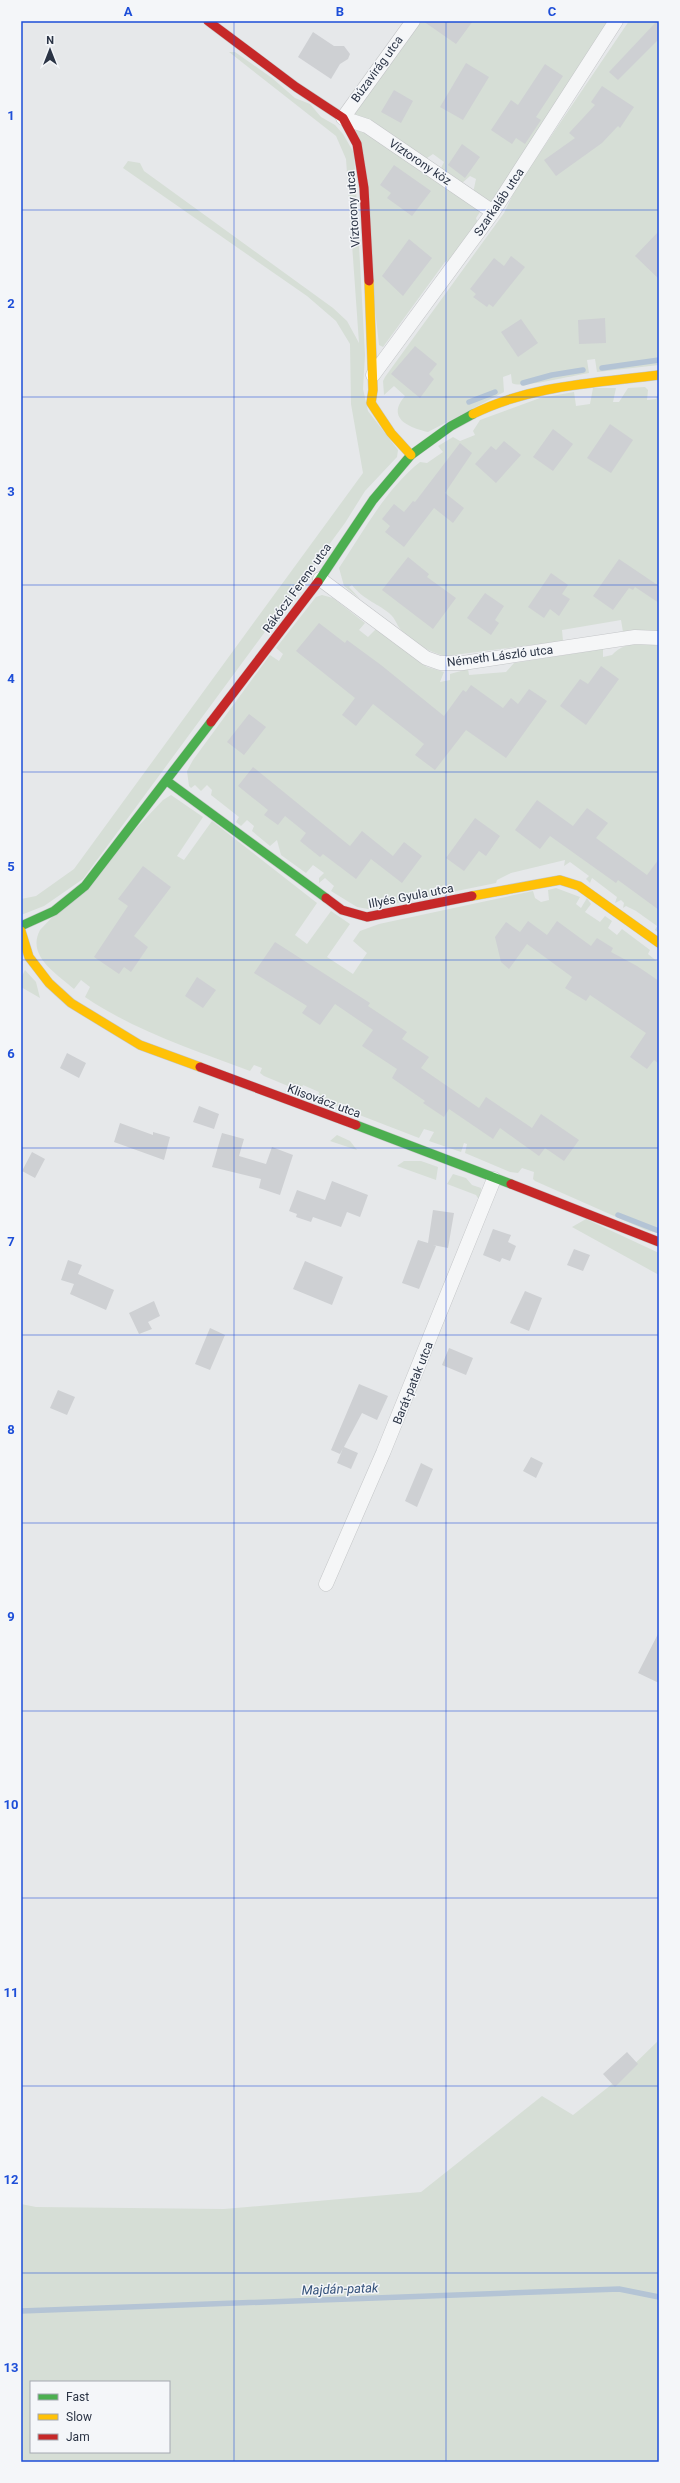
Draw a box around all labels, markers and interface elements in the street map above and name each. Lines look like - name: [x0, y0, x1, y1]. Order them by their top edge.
- text: A: [124, 4, 133, 19]
- text: B: [336, 4, 344, 19]
- text: C: [548, 4, 557, 19]
- north arrow: [30, 30, 70, 70]
- street label: Búzavirág utca: [348, 33, 406, 105]
- text: N: [46, 34, 54, 47]
- text: 1: [7, 108, 15, 123]
- street label: Víztorony köz: [386, 136, 454, 188]
- street label: Szarkaláb utca: [471, 165, 527, 239]
- street label: Víztorony utca: [343, 170, 363, 248]
- text: 2: [7, 296, 15, 311]
- text: 3: [7, 484, 15, 499]
- street label: Rákóczi Ferenc utca: [260, 540, 334, 636]
- street label: Németh László utca: [446, 643, 554, 669]
- text: 4: [7, 671, 15, 686]
- text: 5: [7, 859, 15, 874]
- street label: Illyés Gyula utca: [367, 881, 455, 911]
- text: 6: [7, 1046, 15, 1061]
- street label: Klisovácz utca: [285, 1081, 363, 1121]
- text: 7: [7, 1234, 15, 1249]
- street label: Barát-patak utca: [390, 1340, 436, 1426]
- text: 8: [7, 1422, 15, 1437]
- text: 9: [7, 1609, 15, 1624]
- text: 10: [4, 1797, 18, 1812]
- text: 11: [4, 1985, 18, 2000]
- text: 12: [4, 2172, 18, 2187]
- water label: Majdán-patak: [301, 2280, 379, 2298]
- text: 13: [4, 2360, 18, 2375]
- legend: [30, 2381, 170, 2453]
- text: Fast: [66, 2390, 89, 2404]
- text: Slow: [66, 2410, 92, 2424]
- text: Jam: [66, 2430, 90, 2444]

